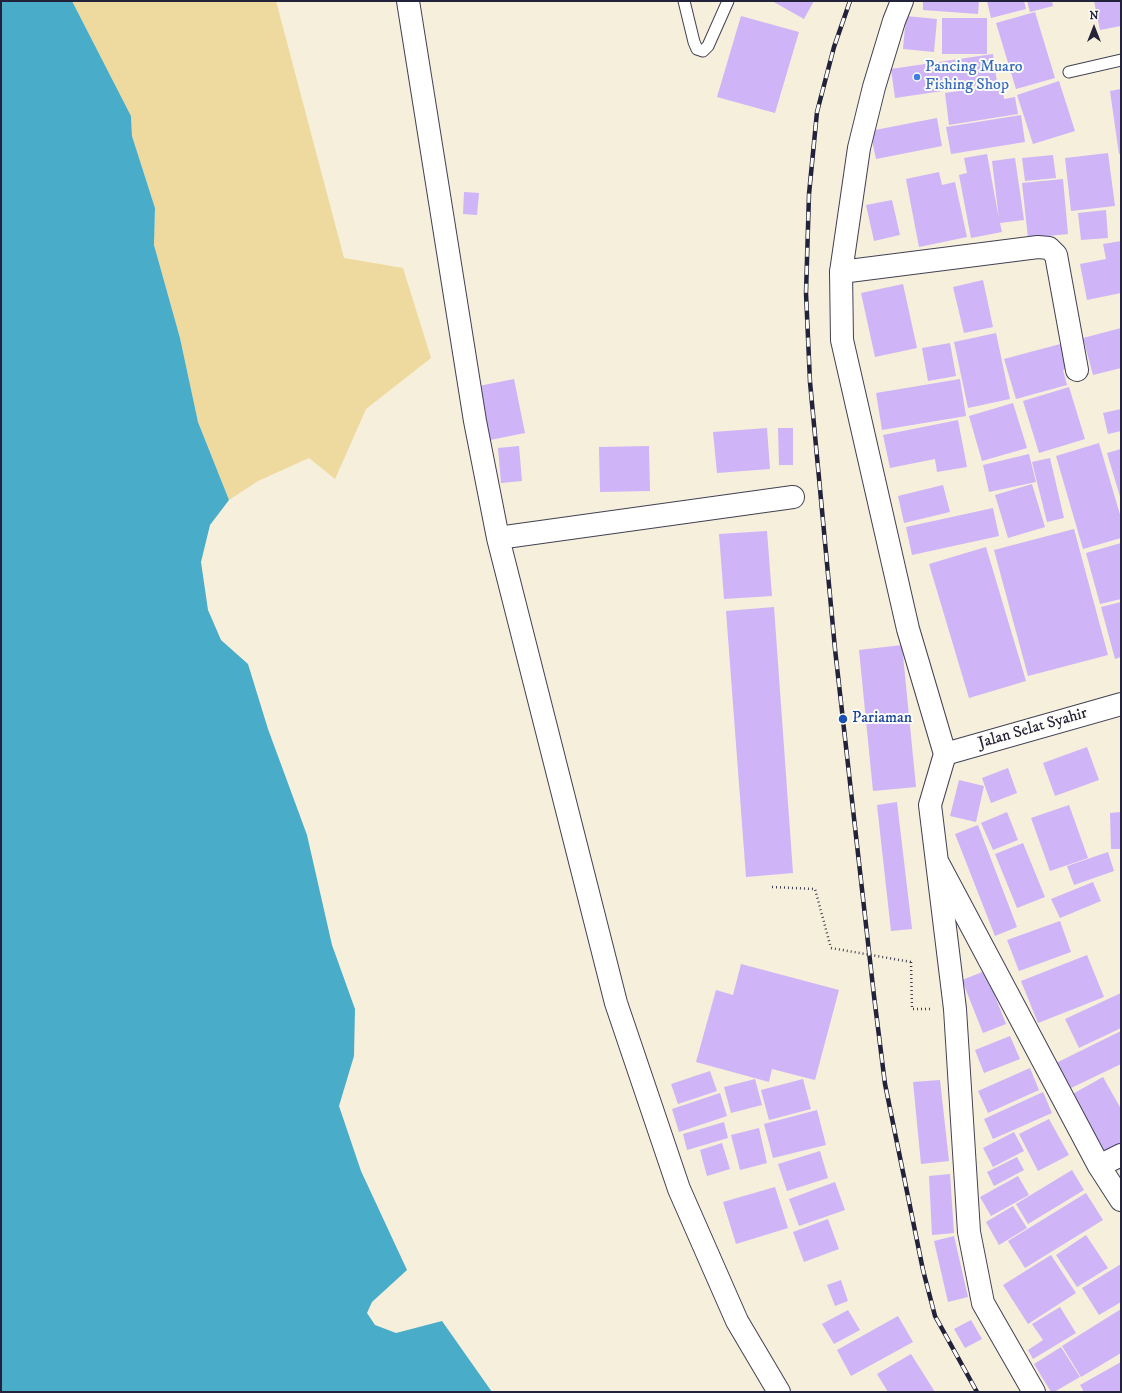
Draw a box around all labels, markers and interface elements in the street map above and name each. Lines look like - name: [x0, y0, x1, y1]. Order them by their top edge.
- north arrow: [1074, 8, 1114, 48]
- text: N: [1089, 9, 1099, 23]
- place label: Pancing Muaro Fishing Shop: [925, 58, 1023, 96]
- marker: Pancing Muaro Fishing Shop: [912, 72, 922, 82]
- street label: Jalan Selat Syahir: [976, 704, 1090, 754]
- place label: Pariaman: [852, 709, 912, 729]
- marker: Pariaman: [837, 713, 849, 725]

